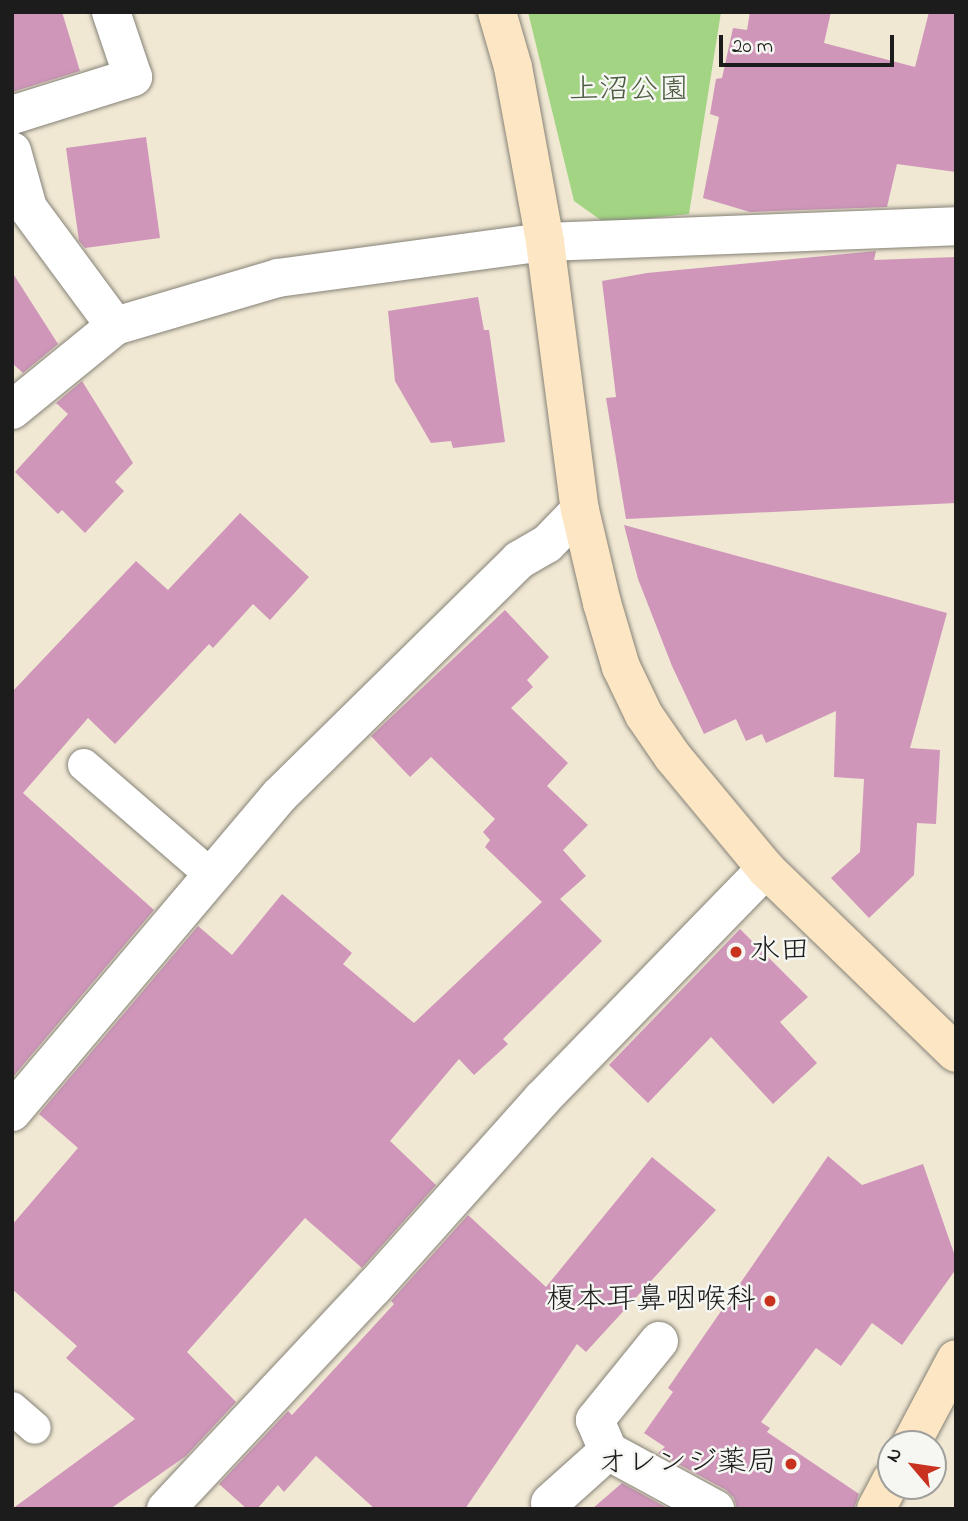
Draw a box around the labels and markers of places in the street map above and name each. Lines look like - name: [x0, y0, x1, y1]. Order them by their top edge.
- place label: 水田: [750, 934, 810, 970]
- marker: 水田: [728, 944, 744, 960]
- place label: 榎本耳鼻咽喉科: [546, 1283, 756, 1319]
- marker: 榎本耳鼻咽喉科: [762, 1293, 778, 1309]
- place label: オレンジ薬局: [597, 1446, 777, 1482]
- marker: オレンジ薬局: [783, 1456, 799, 1472]

